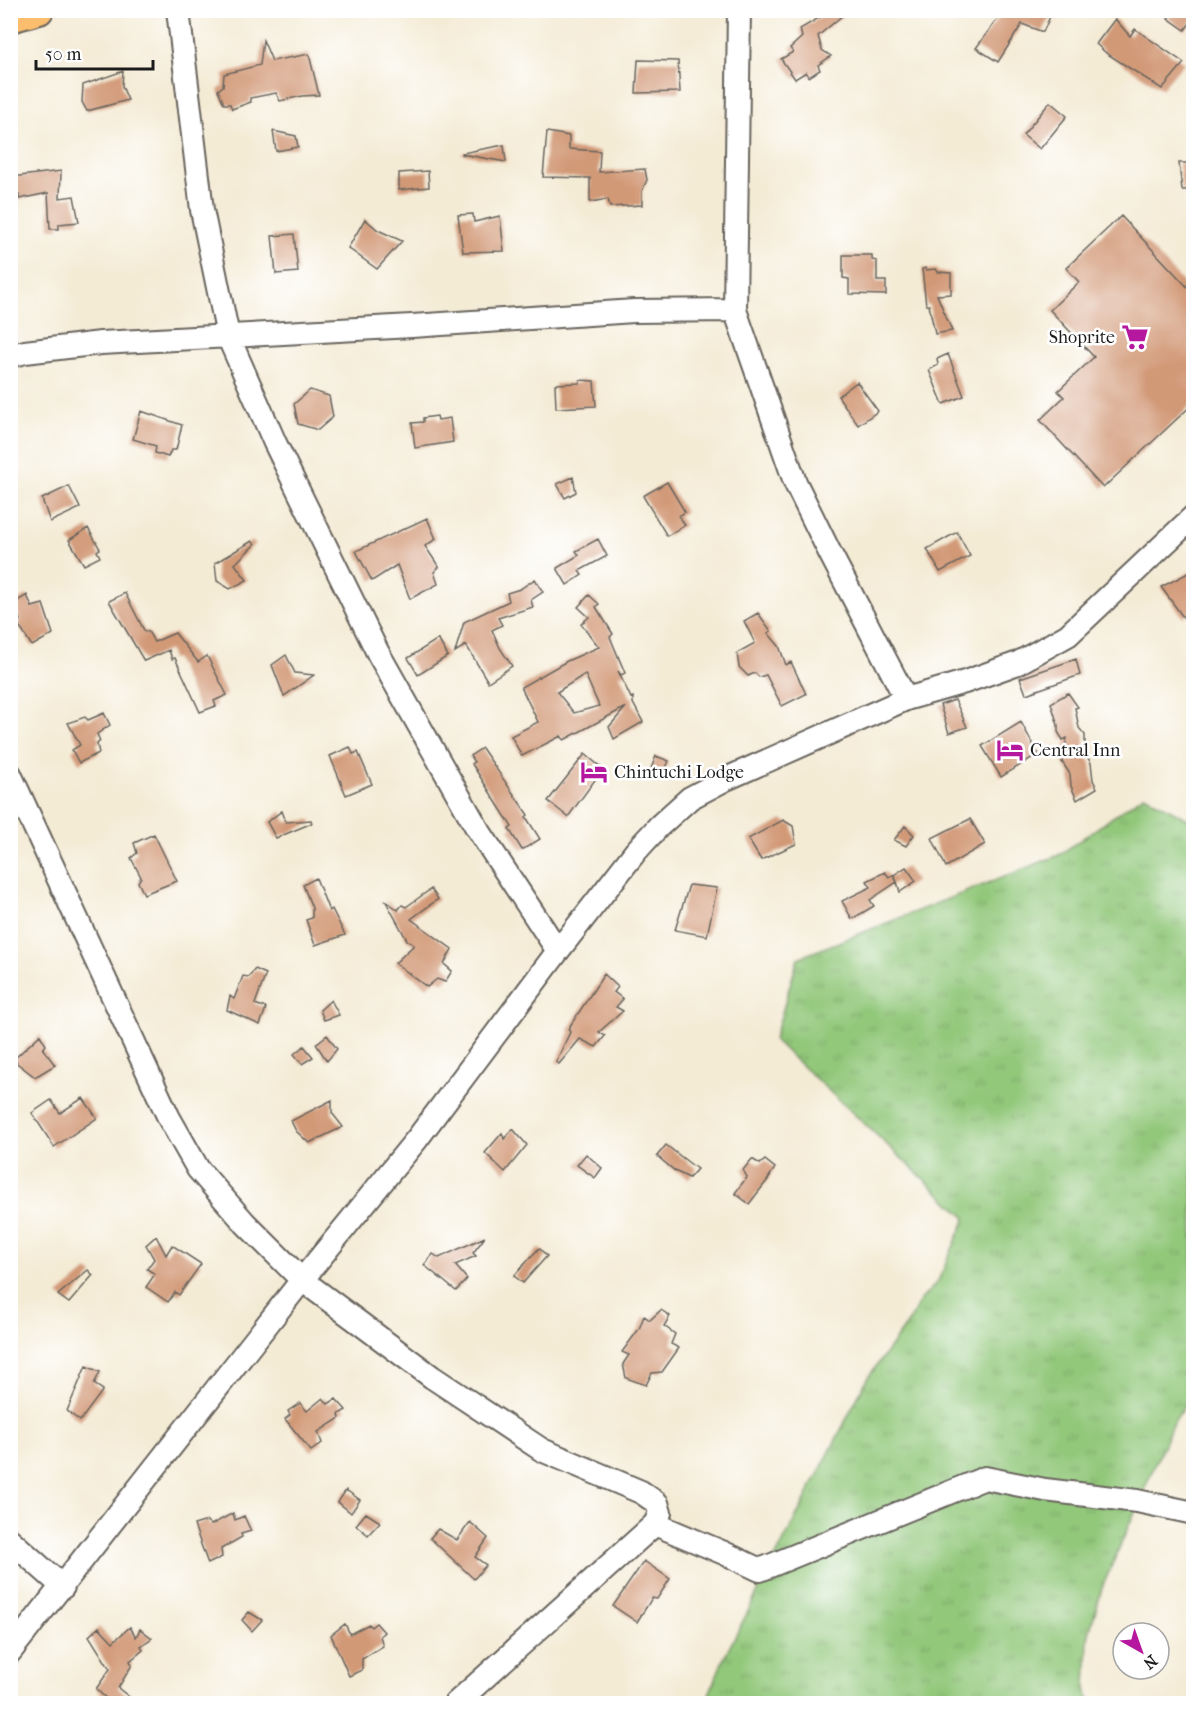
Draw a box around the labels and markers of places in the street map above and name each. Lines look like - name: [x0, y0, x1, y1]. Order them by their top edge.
- supermarket icon: Shoprite: [1120, 322, 1150, 352]
- place label: Shoprite: [1049, 327, 1115, 348]
- hotel icon: Central Inn: [995, 735, 1025, 765]
- place label: Central Inn: [1030, 740, 1121, 761]
- hotel icon: Chintuchi Lodge: [579, 757, 609, 787]
- place label: Chintuchi Lodge: [614, 762, 744, 783]

